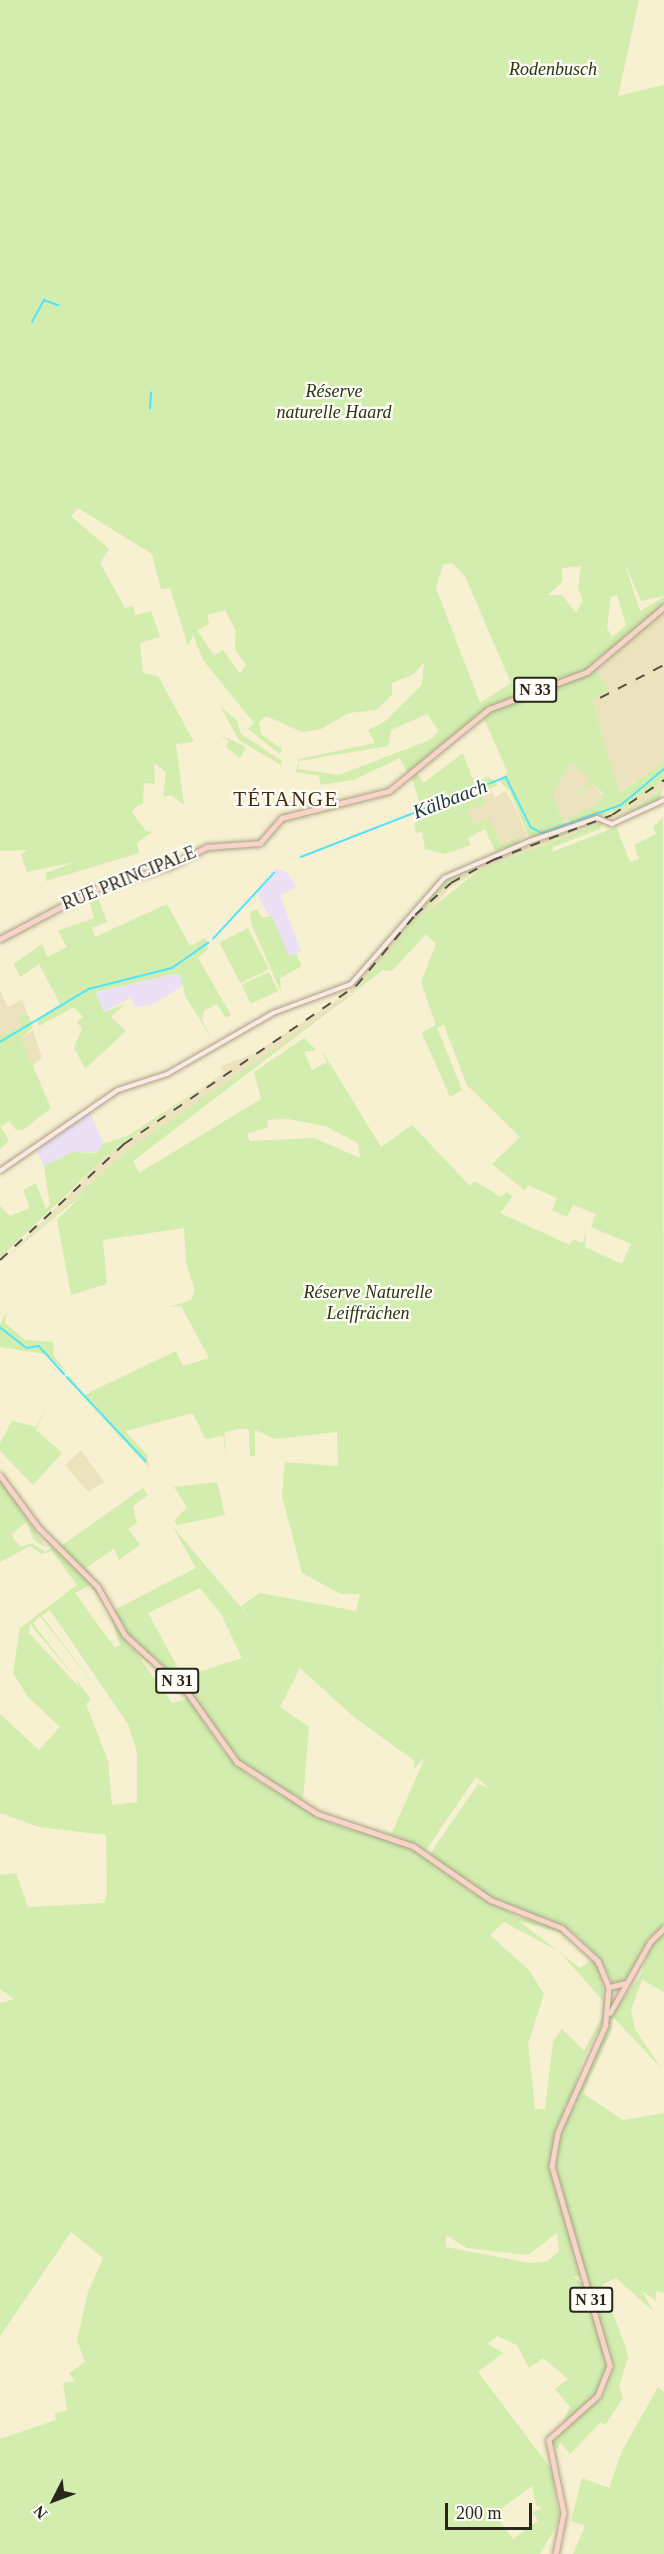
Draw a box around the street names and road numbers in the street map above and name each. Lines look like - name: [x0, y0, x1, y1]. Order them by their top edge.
- road number: N 33: [512, 677, 558, 703]
- street label: RUE PRINCIPALE: [59, 841, 199, 915]
- road number: N 31: [154, 1668, 200, 1694]
- road number: N 31: [568, 2287, 614, 2313]

